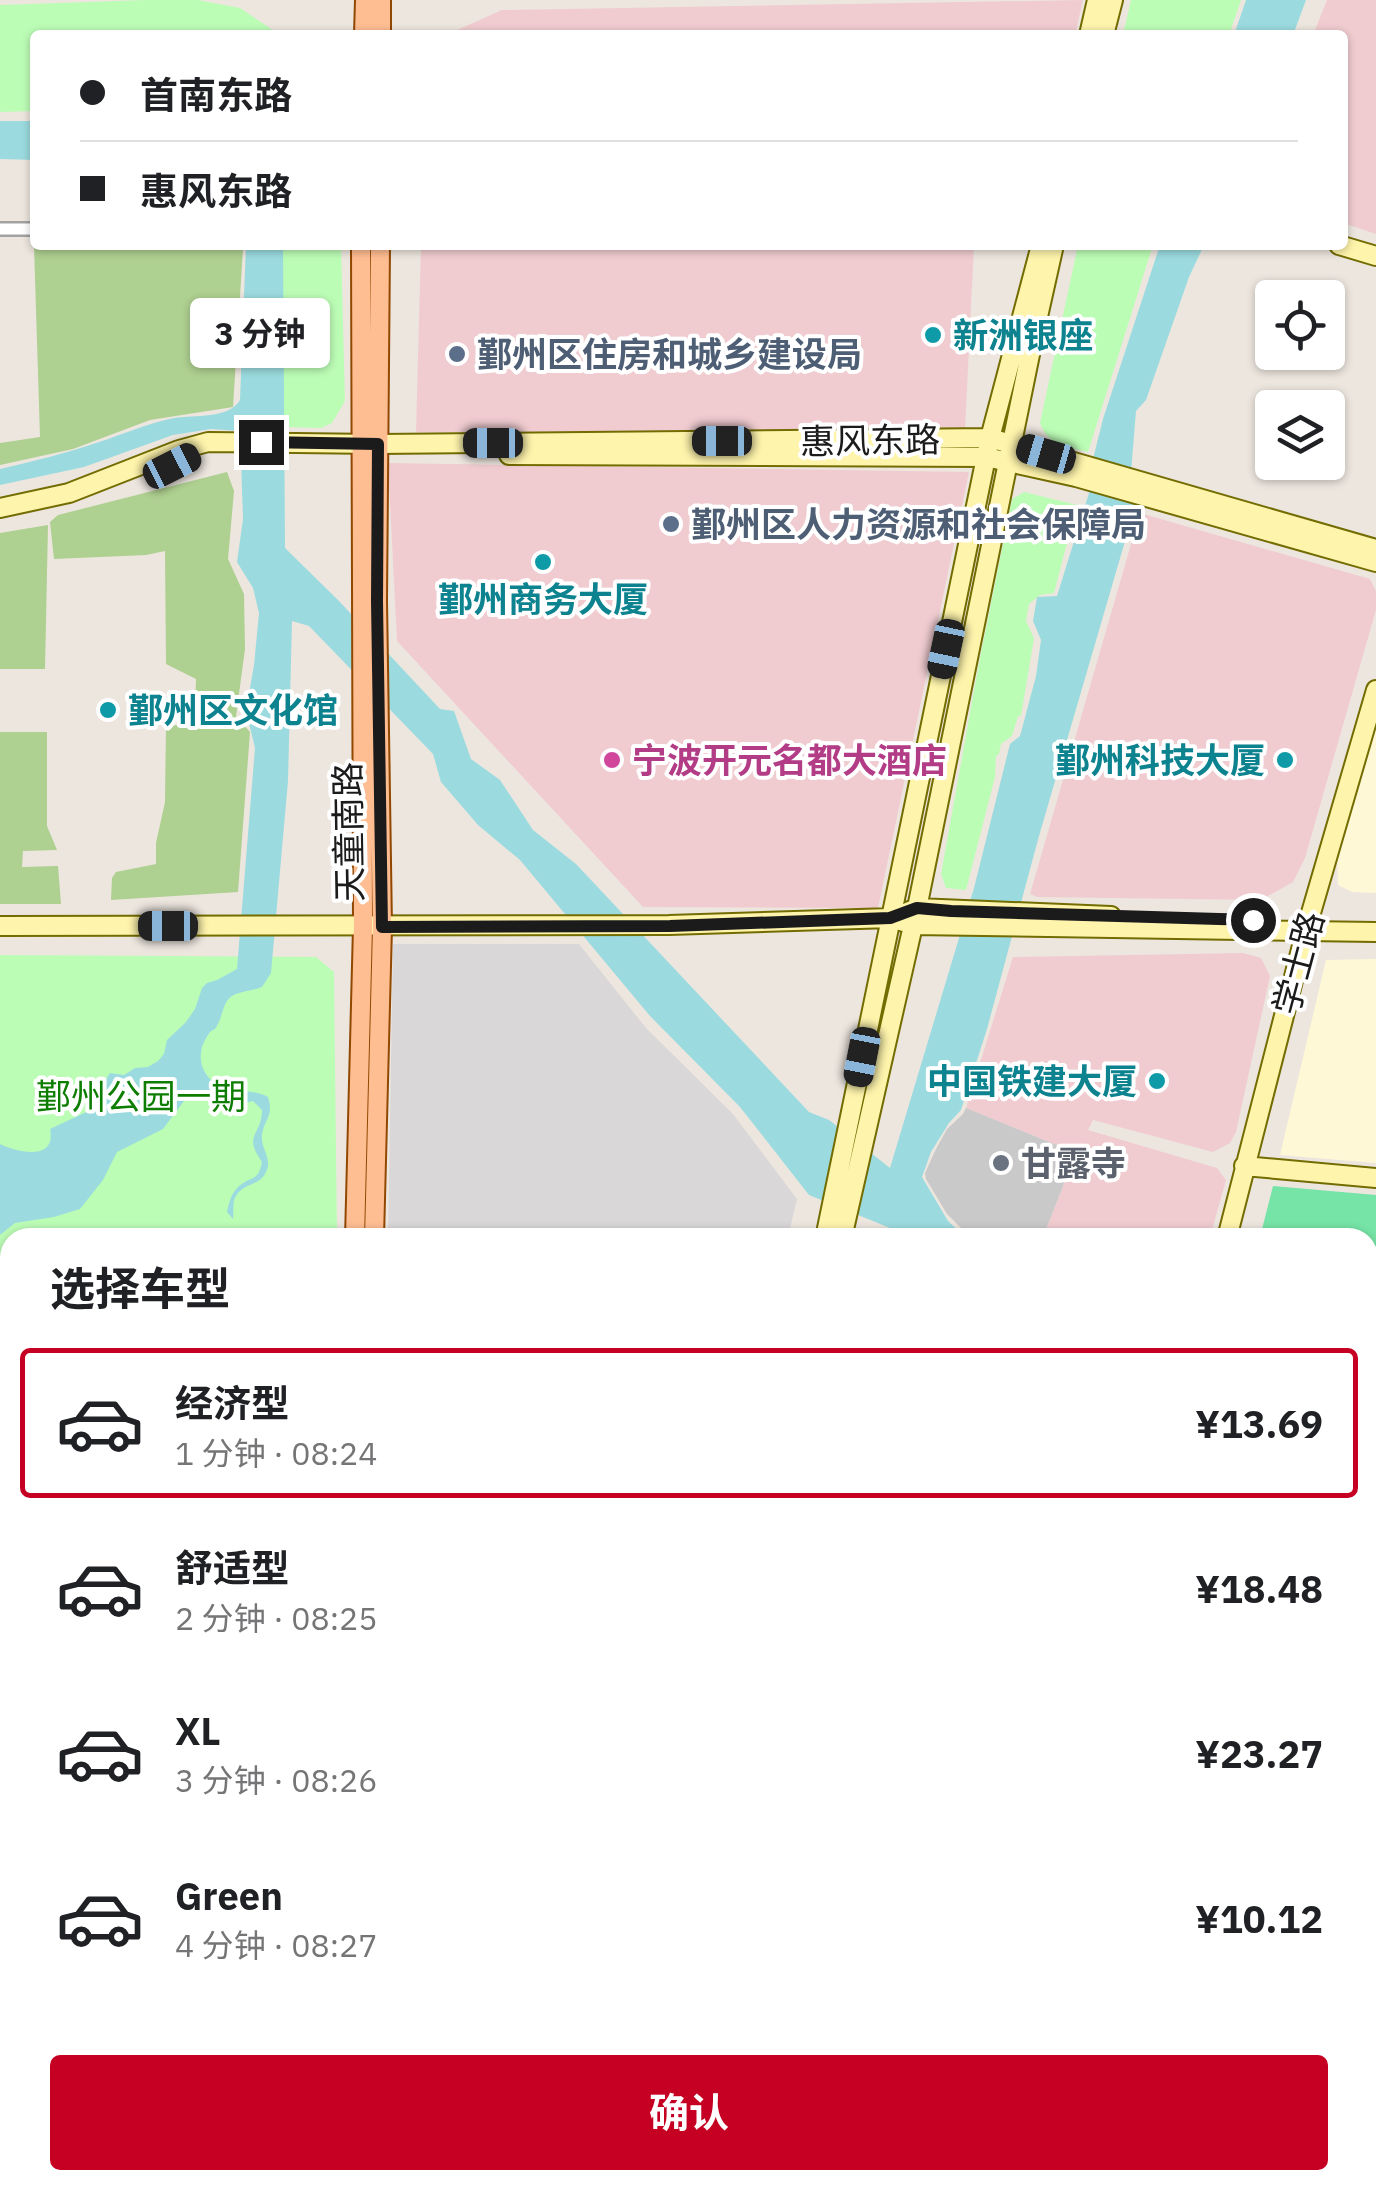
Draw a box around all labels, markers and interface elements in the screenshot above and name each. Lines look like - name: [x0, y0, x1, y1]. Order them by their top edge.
- text: 首南东路: [140, 70, 292, 119]
- text: 惠风东路: [140, 166, 292, 215]
- map controls: [1255, 280, 1345, 480]
- button: locate: [1255, 280, 1345, 370]
- callout: 3 分钟: [191, 297, 331, 367]
- text: 3 分钟: [215, 312, 305, 354]
- place label: 新洲银座: [953, 312, 1093, 358]
- marker: 新洲银座: [922, 324, 944, 346]
- place label: 鄞州区住房和城乡建设局: [477, 331, 862, 377]
- marker: 鄞州区住房和城乡建设局: [446, 343, 468, 365]
- button: layers: [1255, 390, 1345, 480]
- street label: 惠风东路: [800, 416, 940, 464]
- route end: [239, 420, 284, 465]
- car: [692, 426, 752, 456]
- car: [463, 428, 523, 458]
- car: [1013, 431, 1079, 477]
- car: [138, 439, 206, 493]
- place label: 鄞州区人力资源和社会保障局: [691, 501, 1146, 547]
- marker: 鄞州区人力资源和社会保障局: [660, 513, 682, 535]
- marker: 鄞州商务大厦: [532, 551, 554, 573]
- place label: 鄞州商务大厦: [438, 576, 648, 622]
- car: [925, 617, 967, 681]
- place label: 鄞州区文化馆: [128, 687, 338, 733]
- marker: 鄞州区文化馆: [97, 699, 119, 721]
- place label: 宁波开元名都大酒店: [632, 737, 947, 783]
- place label: 鄞州科技大厦: [1055, 737, 1265, 783]
- marker: 宁波开元名都大酒店: [601, 749, 623, 771]
- marker: 鄞州科技大厦: [1274, 749, 1296, 771]
- street label: 天童南路: [324, 762, 372, 902]
- route start: [1231, 898, 1276, 943]
- street label: 学士路: [1262, 906, 1334, 1020]
- car: [138, 911, 198, 941]
- car: [842, 1025, 882, 1089]
- place label: 中国铁建大厦: [927, 1058, 1137, 1104]
- marker: 中国铁建大厦: [1146, 1070, 1168, 1092]
- park label: 鄞州公园一期: [36, 1073, 246, 1119]
- place label: 甘露寺: [1021, 1140, 1126, 1186]
- marker: 甘露寺: [990, 1152, 1012, 1174]
- text: 选择车型: [50, 1259, 230, 1317]
- icon: car: [55, 1378, 145, 1468]
- text: 经济型: [175, 1378, 289, 1427]
- text: ¥13.69: [1195, 1399, 1323, 1448]
- text: 1 分钟 · 08:24: [175, 1432, 377, 1474]
- icon: car: [55, 1543, 145, 1633]
- text: 舒适型: [175, 1543, 289, 1592]
- text: ¥18.48: [1195, 1564, 1323, 1613]
- text: 2 分钟 · 08:25: [175, 1597, 377, 1639]
- text: XL: [175, 1706, 221, 1755]
- icon: car: [55, 1708, 145, 1798]
- text: ¥23.27: [1195, 1729, 1323, 1778]
- text: 3 分钟 · 08:26: [175, 1759, 377, 1801]
- text: Green: [175, 1871, 283, 1920]
- icon: car: [55, 1873, 145, 1963]
- text: ¥10.12: [1195, 1894, 1323, 1943]
- text: 4 分钟 · 08:27: [175, 1924, 377, 1966]
- button: 确认: [50, 2055, 1328, 2170]

